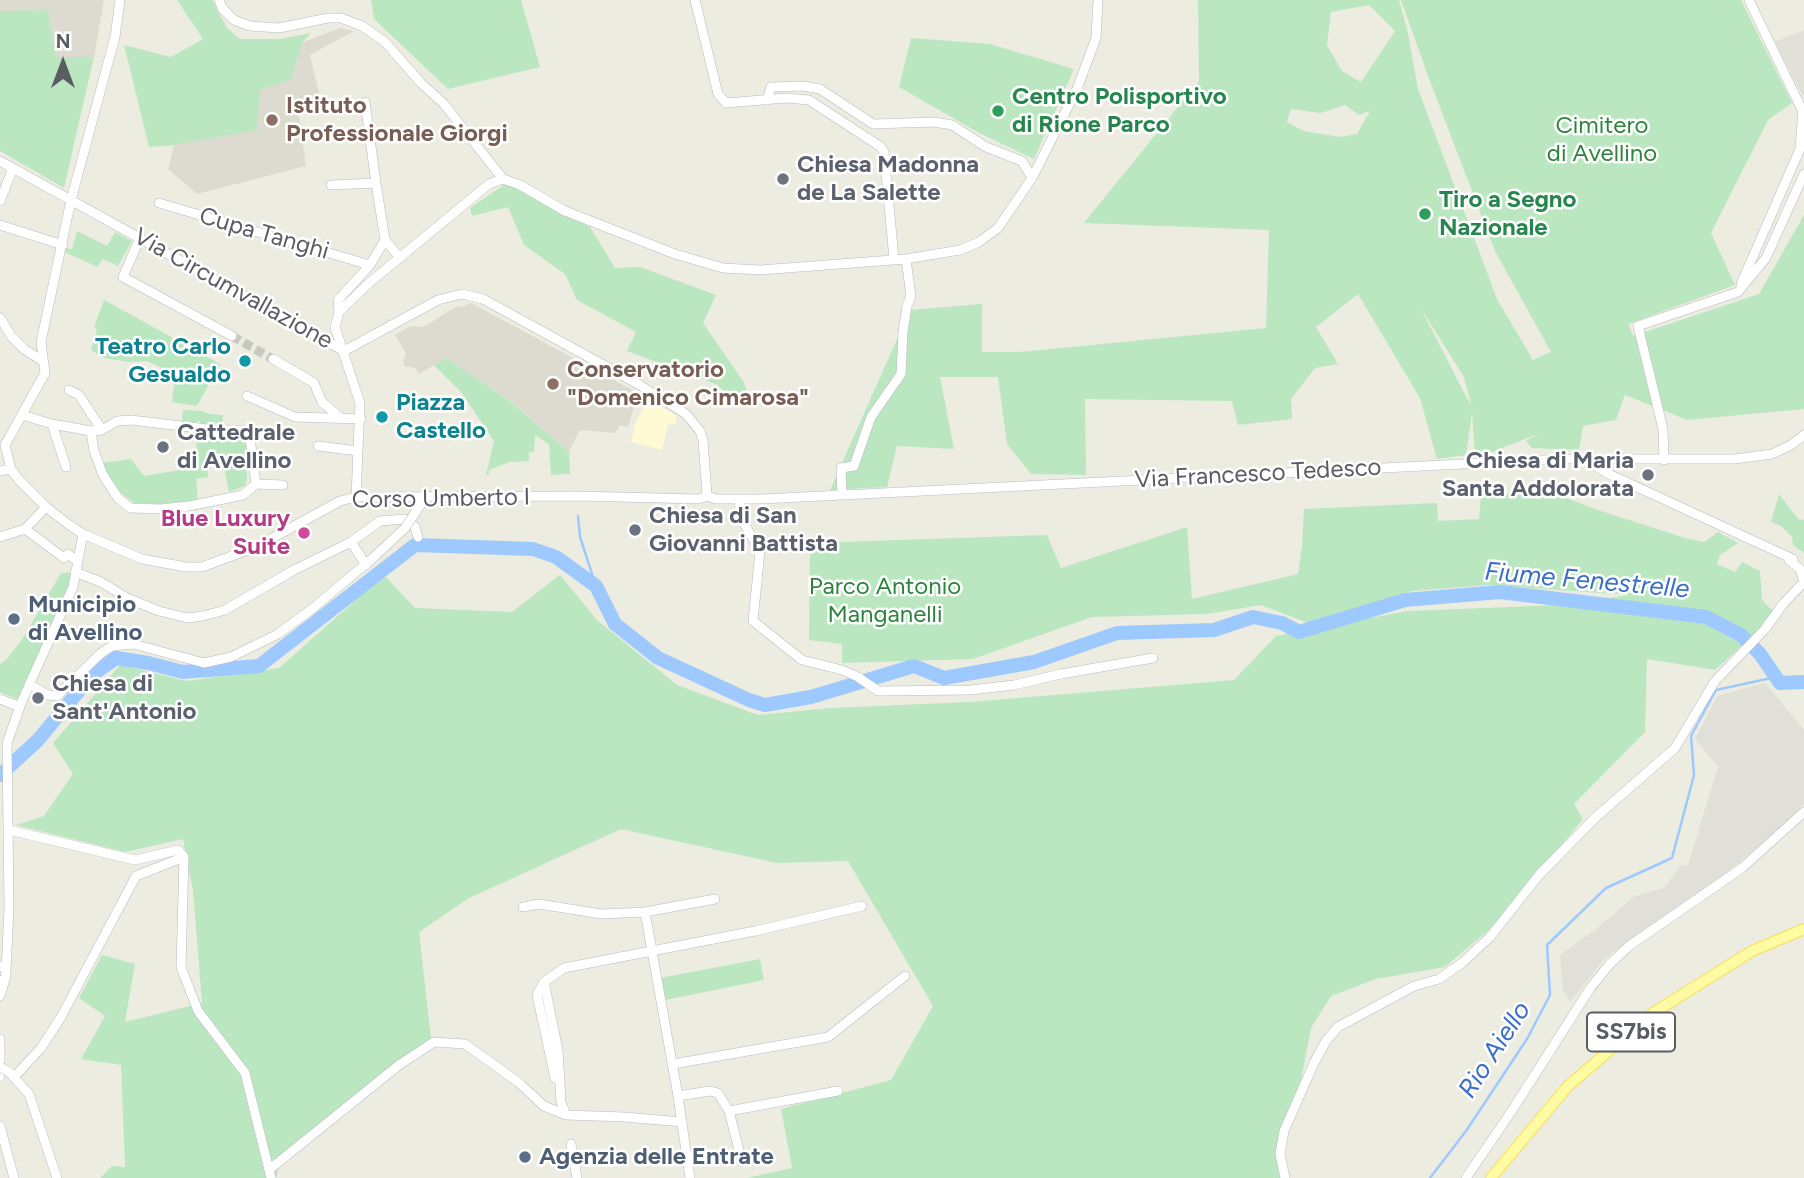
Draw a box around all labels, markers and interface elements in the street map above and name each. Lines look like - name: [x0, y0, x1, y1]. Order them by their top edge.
- north arrow: [28, 28, 98, 98]
- text: N: [56, 30, 70, 53]
- place label: Centro Polisportivo di Rione Parco: [1012, 83, 1227, 139]
- place label: Istituto Professionale Giorgi: [286, 92, 508, 148]
- marker: Centro Polisportivo di Rione Parco: [990, 103, 1006, 119]
- marker: Istituto Professionale Giorgi: [264, 112, 280, 128]
- park label: Cimitero di Avellino: [1547, 112, 1657, 168]
- place label: Chiesa Madonna de La Salette: [797, 151, 979, 207]
- marker: Chiesa Madonna de La Salette: [775, 171, 791, 187]
- place label: Tiro a Segno Nazionale: [1439, 186, 1576, 242]
- street label: Cupa Tanghi: [196, 202, 332, 266]
- marker: Tiro a Segno Nazionale: [1417, 206, 1433, 222]
- street label: Via Circumvallazione: [129, 222, 337, 356]
- place label: Teatro Carlo Gesualdo: [95, 333, 231, 389]
- marker: Teatro Carlo Gesualdo: [237, 353, 253, 369]
- place label: Conservatorio "Domenico Cimarosa": [567, 356, 809, 412]
- marker: Conservatorio "Domenico Cimarosa": [545, 376, 561, 392]
- place label: Piazza Castello: [396, 389, 486, 445]
- marker: Piazza Castello: [374, 409, 390, 425]
- place label: Cattedrale di Avellino: [177, 419, 295, 475]
- marker: Cattedrale di Avellino: [155, 439, 171, 455]
- place label: Chiesa di Maria Santa Addolorata: [1442, 447, 1634, 503]
- street label: Via Francesco Tedesco: [1134, 453, 1382, 495]
- marker: Chiesa di Maria Santa Addolorata: [1640, 467, 1656, 483]
- street label: Corso Umberto I: [352, 483, 530, 515]
- place label: Chiesa di San Giovanni Battista: [649, 502, 838, 558]
- place label: Blue Luxury Suite: [161, 505, 290, 561]
- marker: Chiesa di San Giovanni Battista: [627, 522, 643, 538]
- marker: Blue Luxury Suite: [296, 525, 312, 541]
- water label: Fiume Fenestrelle: [1483, 557, 1691, 605]
- park label: Parco Antonio Manganelli: [809, 573, 961, 629]
- place label: Municipio di Avellino: [28, 591, 142, 647]
- marker: Municipio di Avellino: [6, 611, 22, 627]
- place label: Chiesa di Sant'Antonio: [52, 670, 197, 726]
- marker: Chiesa di Sant'Antonio: [30, 690, 46, 706]
- water label: Rio Aiello: [1452, 996, 1538, 1104]
- road number: SS7bis: [1587, 1012, 1675, 1051]
- place label: Agenzia delle Entrate: [539, 1143, 774, 1171]
- marker: Agenzia delle Entrate: [517, 1149, 533, 1165]

